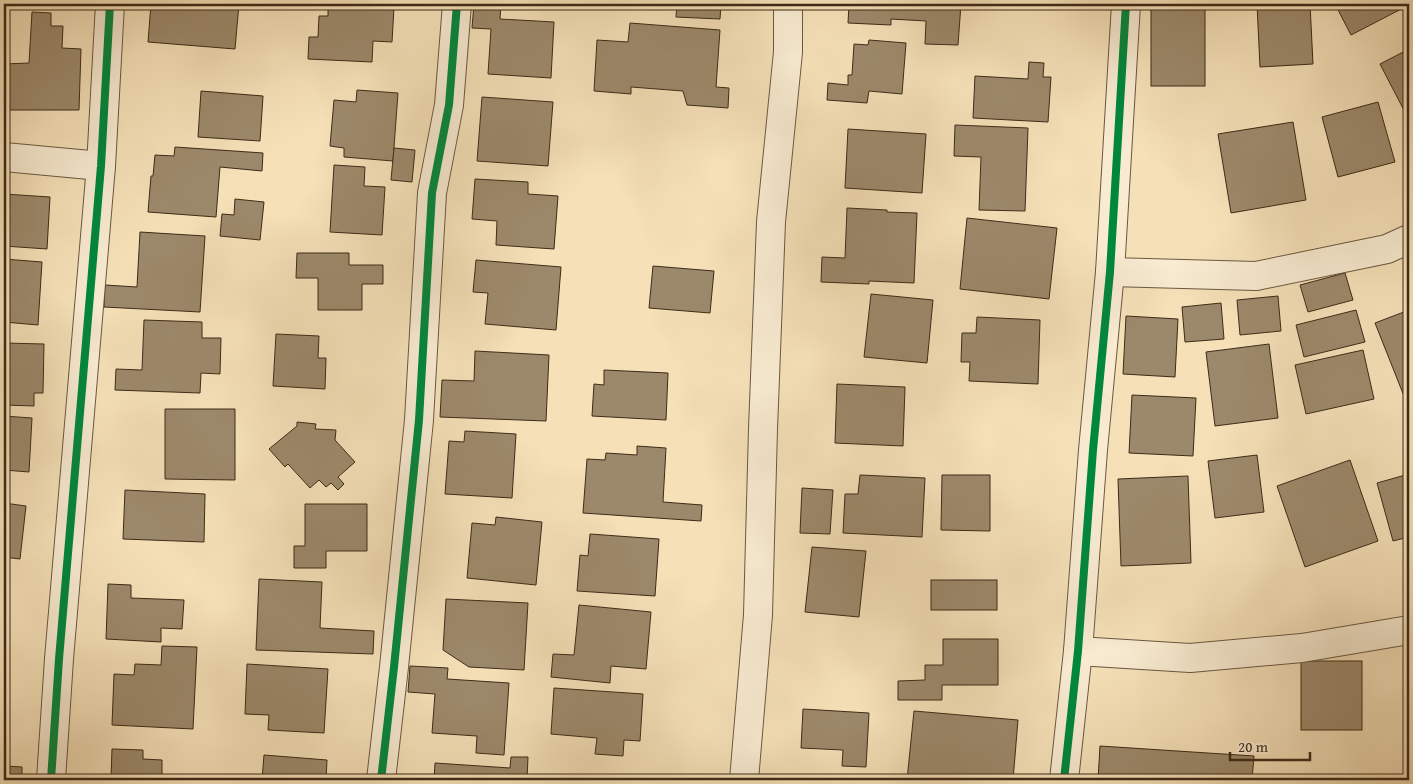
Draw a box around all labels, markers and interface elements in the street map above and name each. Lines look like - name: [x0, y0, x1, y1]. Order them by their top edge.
- scale bar: [1230, 729, 1310, 761]
- text: 20 m: [1238, 736, 1269, 757]

